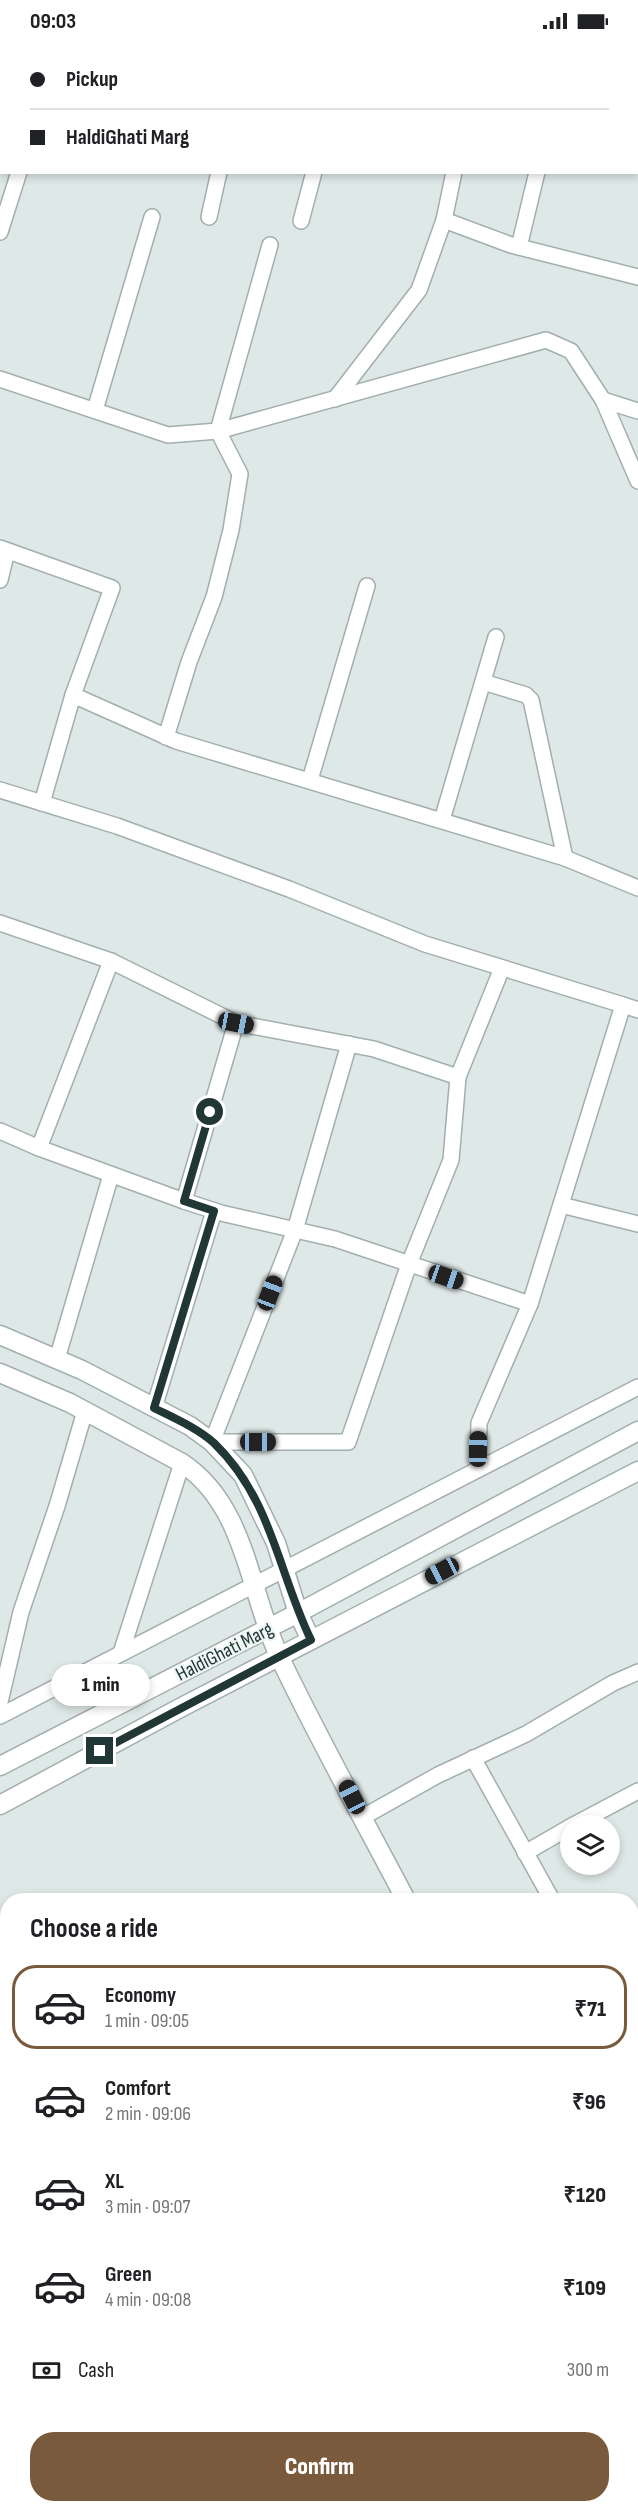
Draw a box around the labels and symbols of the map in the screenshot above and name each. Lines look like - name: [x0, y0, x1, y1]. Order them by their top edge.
- car: [217, 1011, 255, 1035]
- route start: [196, 1098, 223, 1125]
- car: [426, 1263, 466, 1291]
- car: [255, 1273, 285, 1313]
- car: [469, 1431, 487, 1467]
- car: [240, 1433, 276, 1451]
- car: [422, 1555, 462, 1587]
- street label: HaldiGhati Marg: [172, 1617, 277, 1687]
- callout: 1 min: [51, 1664, 150, 1706]
- route end: [86, 1737, 113, 1764]
- car: [336, 1777, 368, 1817]

